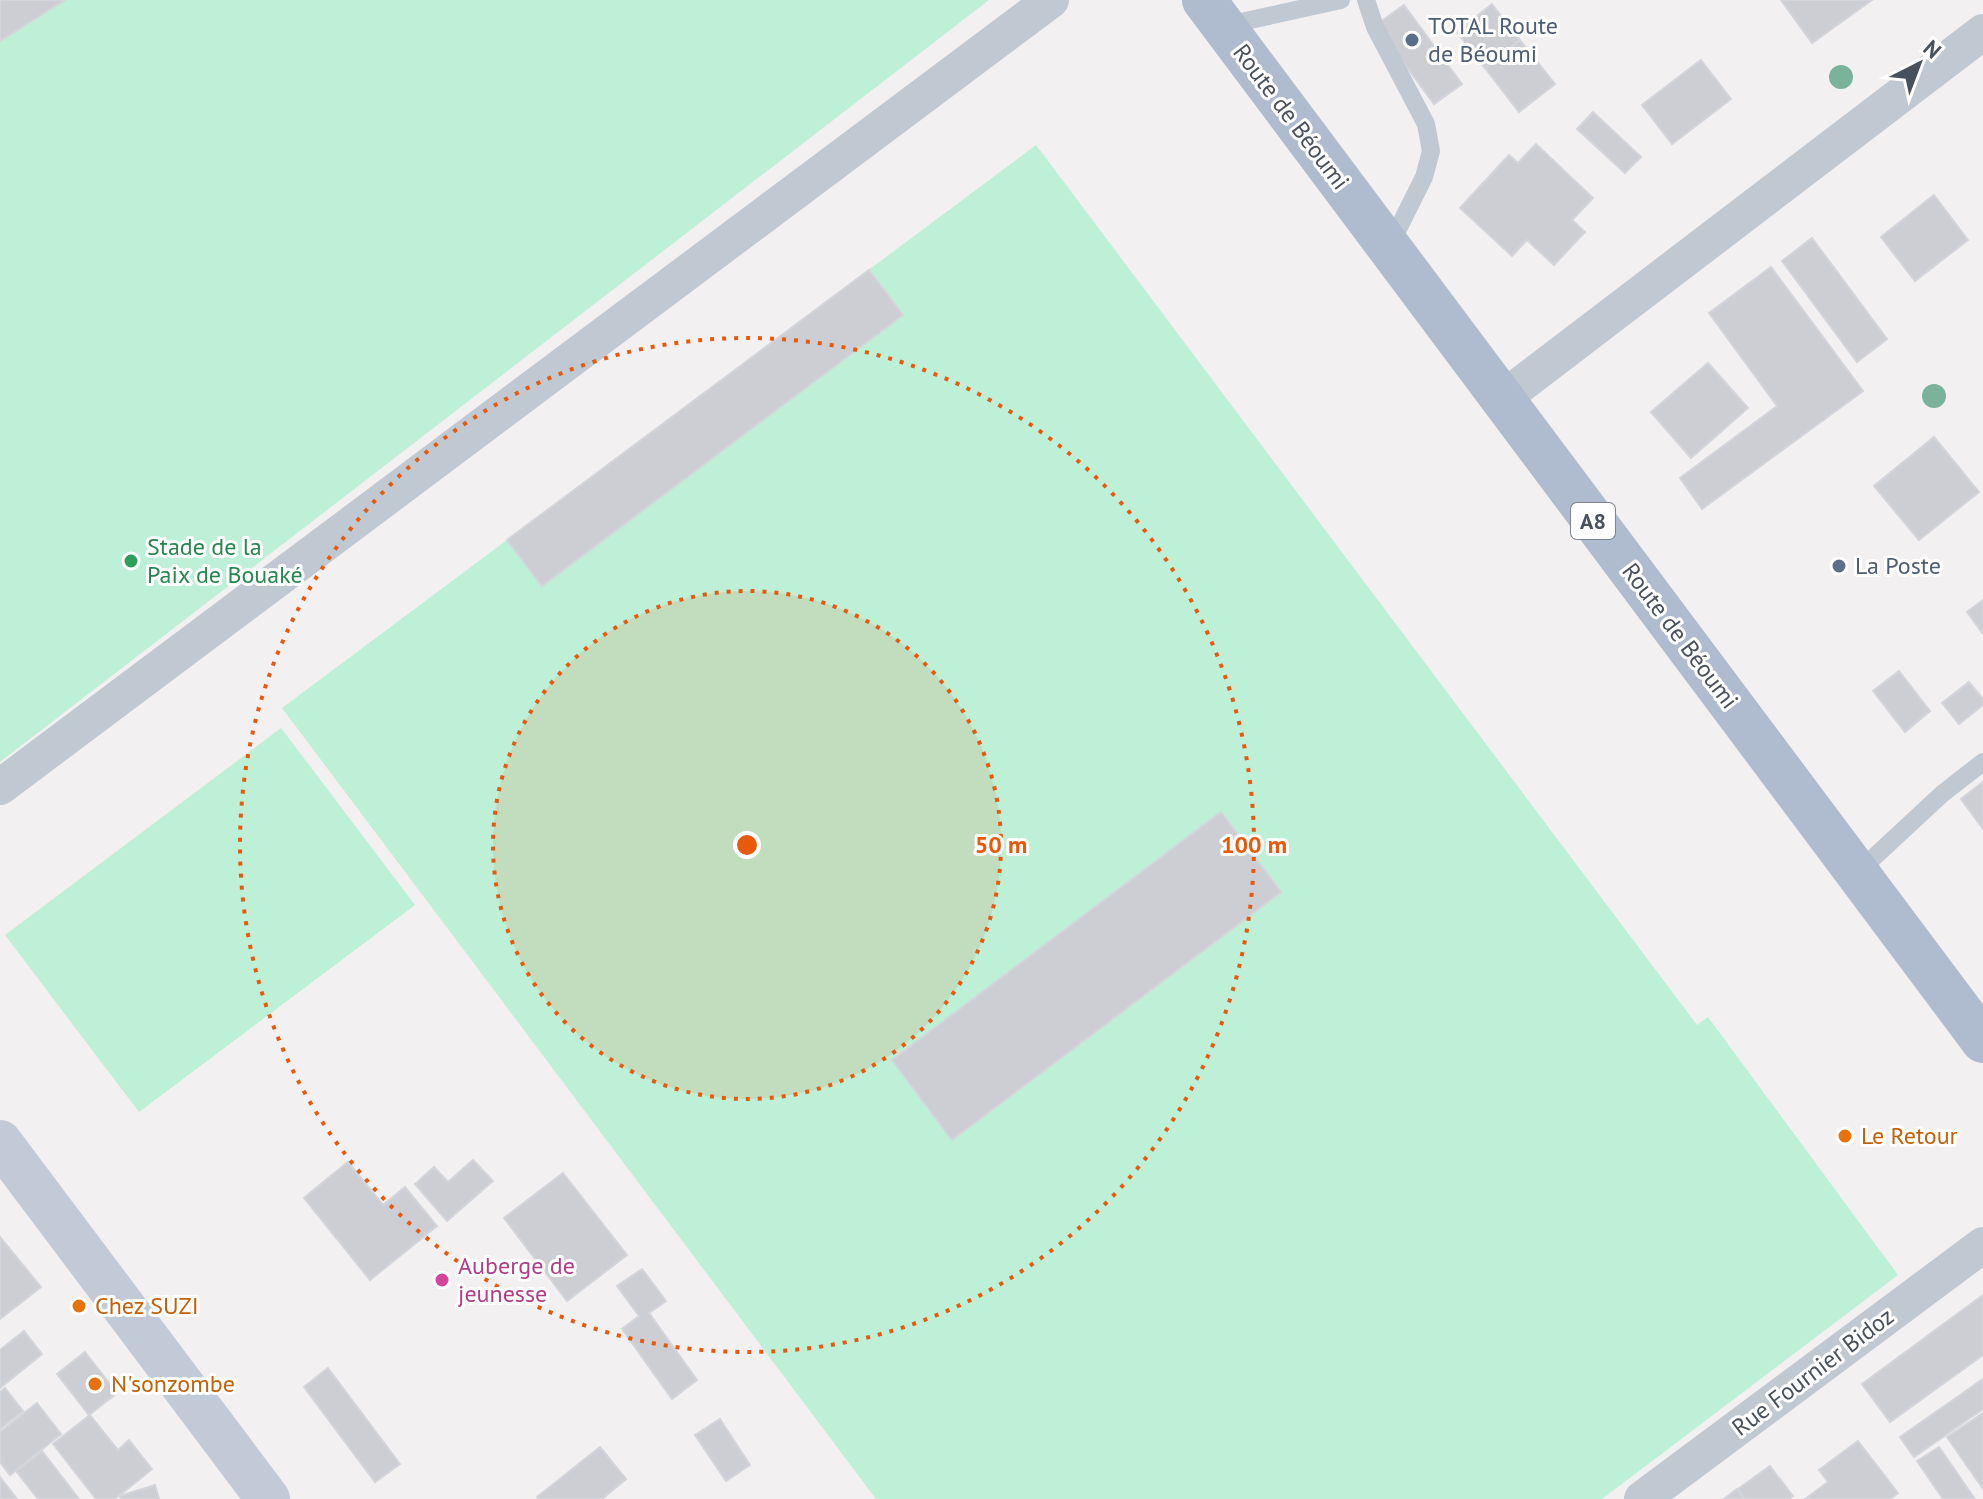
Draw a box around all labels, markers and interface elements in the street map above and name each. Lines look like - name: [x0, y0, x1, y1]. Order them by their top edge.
- place label: TOTAL Route de Béoumi: [1428, 10, 1558, 69]
- north arrow: [1879, 24, 1959, 104]
- marker: TOTAL Route de Béoumi: [1403, 31, 1421, 49]
- text: N: [1918, 34, 1947, 64]
- street label: Route de Béoumi: [1226, 38, 1356, 196]
- road number: A8: [1571, 503, 1615, 539]
- place label: Stade de la Paix de Bouaké: [147, 531, 303, 590]
- place label: La Poste: [1855, 550, 1941, 581]
- marker: Stade de la Paix de Bouaké: [122, 552, 140, 570]
- street label: Route de Béoumi: [1615, 557, 1745, 715]
- marker: La Poste: [1830, 557, 1848, 575]
- text: 50 m: [975, 829, 1027, 860]
- text: 100 m: [1221, 829, 1287, 860]
- centre of rings: [733, 831, 761, 859]
- place label: Le Retour: [1861, 1120, 1958, 1151]
- marker: Le Retour: [1836, 1127, 1854, 1145]
- place label: Auberge de jeunesse: [458, 1250, 575, 1309]
- marker: Auberge de jeunesse: [433, 1271, 451, 1289]
- place label: Chez SUZI: [95, 1290, 199, 1321]
- marker: Chez SUZI: [70, 1297, 88, 1315]
- street label: Rue Fournier Bidoz: [1726, 1301, 1900, 1443]
- place label: N'sonzombe: [111, 1368, 235, 1399]
- marker: N'sonzombe: [86, 1375, 104, 1393]

